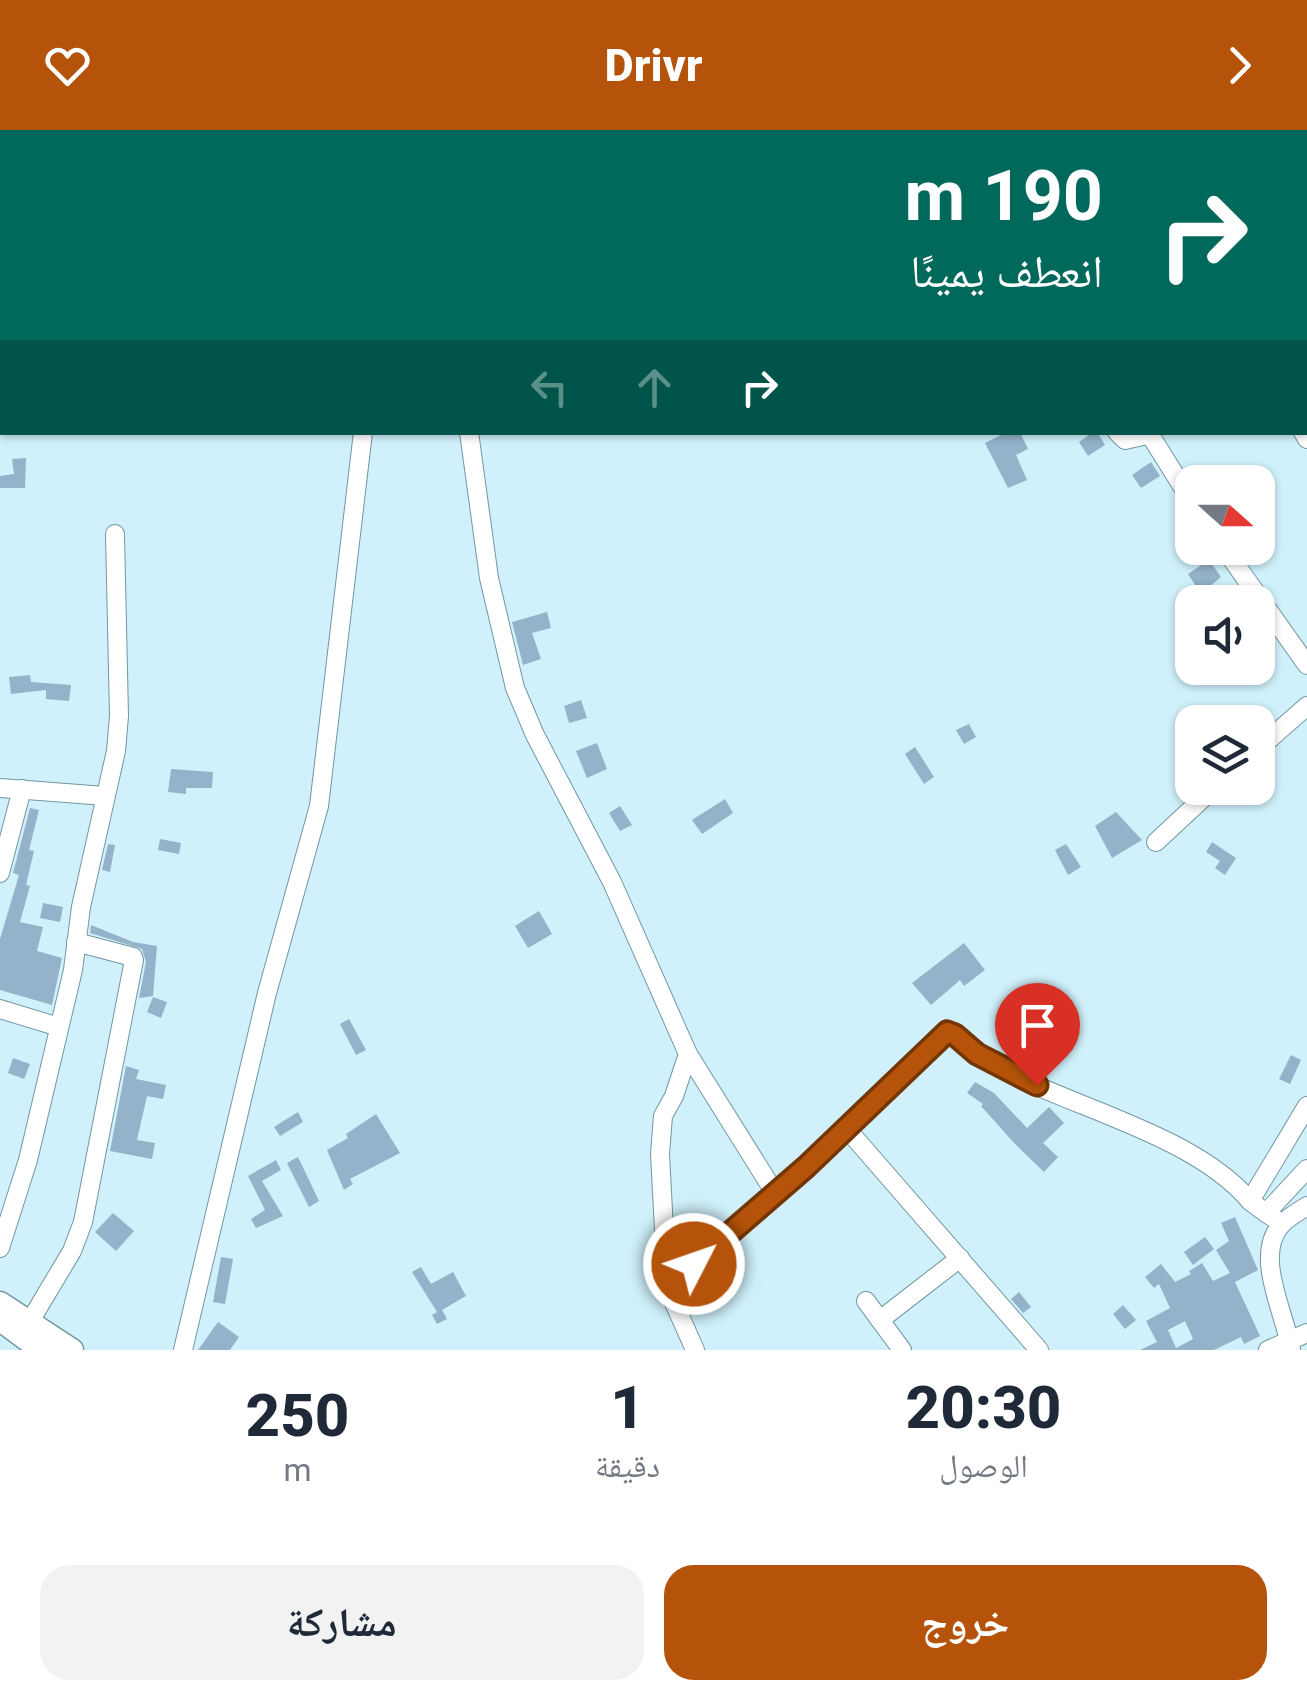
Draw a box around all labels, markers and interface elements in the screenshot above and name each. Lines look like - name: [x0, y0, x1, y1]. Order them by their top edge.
- icon: heart: [40, 38, 95, 93]
- icon: forward: [1212, 38, 1267, 93]
- text: Drivr: [605, 39, 702, 92]
- text: 190 m: [904, 155, 1103, 237]
- icon: right: [1138, 170, 1268, 300]
- text: انعطف يمينًا: [910, 245, 1103, 298]
- icon: left: [522, 360, 577, 415]
- icon: ahead: [627, 360, 682, 415]
- icon: right: [732, 360, 787, 415]
- north arrow: [1175, 465, 1275, 565]
- map controls: [1175, 465, 1275, 805]
- button: sound: [1175, 585, 1275, 685]
- button: layers: [1175, 705, 1275, 805]
- pin: [995, 983, 1080, 1086]
- icon: arrive: [1010, 998, 1065, 1053]
- position arrow: [642, 1212, 746, 1316]
- text: 1: [610, 1372, 645, 1443]
- text: 20:30: [906, 1372, 1061, 1443]
- text: 250: [246, 1380, 349, 1451]
- text: دقيقة: [595, 1447, 660, 1485]
- text: الوصول: [939, 1447, 1028, 1485]
- text: m: [283, 1451, 312, 1489]
- button: مشاركة: [40, 1565, 644, 1680]
- button: خروج: [664, 1565, 1267, 1680]

